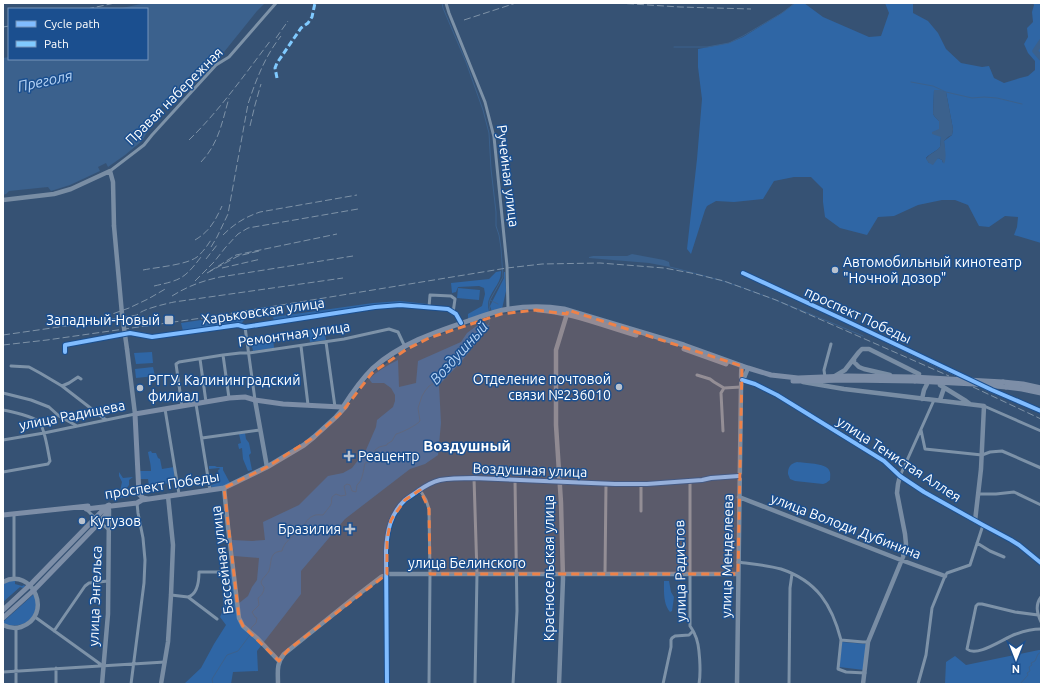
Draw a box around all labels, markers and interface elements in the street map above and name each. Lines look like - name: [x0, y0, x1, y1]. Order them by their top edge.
- legend: [8, 8, 148, 60]
- text: Cycle path: [44, 17, 100, 30]
- text: Path: [44, 37, 69, 50]
- street label: Правая набережная: [122, 44, 226, 148]
- water label: Преголя: [16, 66, 74, 95]
- street label: Ручейная улица: [494, 124, 522, 228]
- place label: Автомобильный кинотеатр "Ночной дозор": [843, 254, 1022, 286]
- marker: Автомобильный кинотеатр "Ночной дозор": [830, 265, 840, 275]
- street label: проспект Победы: [802, 283, 914, 347]
- street label: Харьковская улица: [200, 294, 326, 328]
- place label: Западный-Новый: [46, 312, 160, 328]
- marker: Западный-Новый: [163, 314, 175, 326]
- street label: Ремонтная улица: [237, 318, 351, 350]
- water label: Воздушный: [426, 318, 491, 388]
- place label: Отделение почтовой связи №236010: [473, 371, 611, 403]
- place label: РГГУ. Калининградский филиал: [148, 372, 300, 404]
- marker: Отделение почтовой связи №236010: [614, 382, 624, 392]
- marker: РГГУ. Калининградский филиал: [135, 383, 145, 393]
- street label: улица Радищева: [18, 397, 126, 433]
- street label: улица Тенистая Аллея: [834, 413, 964, 505]
- district label: Воздушный: [423, 437, 511, 454]
- place label: Реацентр: [358, 448, 419, 464]
- marker: Реацентр: [343, 450, 355, 462]
- street label: Воздушная улица: [472, 460, 588, 480]
- street label: проспект Победы: [104, 468, 220, 502]
- street label: улица Володи Дубинина: [768, 490, 924, 562]
- street label: улица Менделеева: [718, 494, 736, 618]
- street label: Красносельская улица: [541, 495, 557, 641]
- street label: Бассейная улица: [207, 505, 237, 615]
- place label: Кутузов: [90, 513, 141, 529]
- marker: Кутузов: [77, 516, 87, 526]
- street label: улица Радистов: [671, 520, 689, 622]
- place label: Бразилия: [278, 521, 341, 537]
- marker: Бразилия: [344, 523, 356, 535]
- street label: улица Энгельса: [85, 545, 105, 647]
- street label: улица Белинского: [408, 555, 526, 571]
- north arrow: [996, 639, 1036, 679]
- text: N: [1012, 663, 1020, 675]

